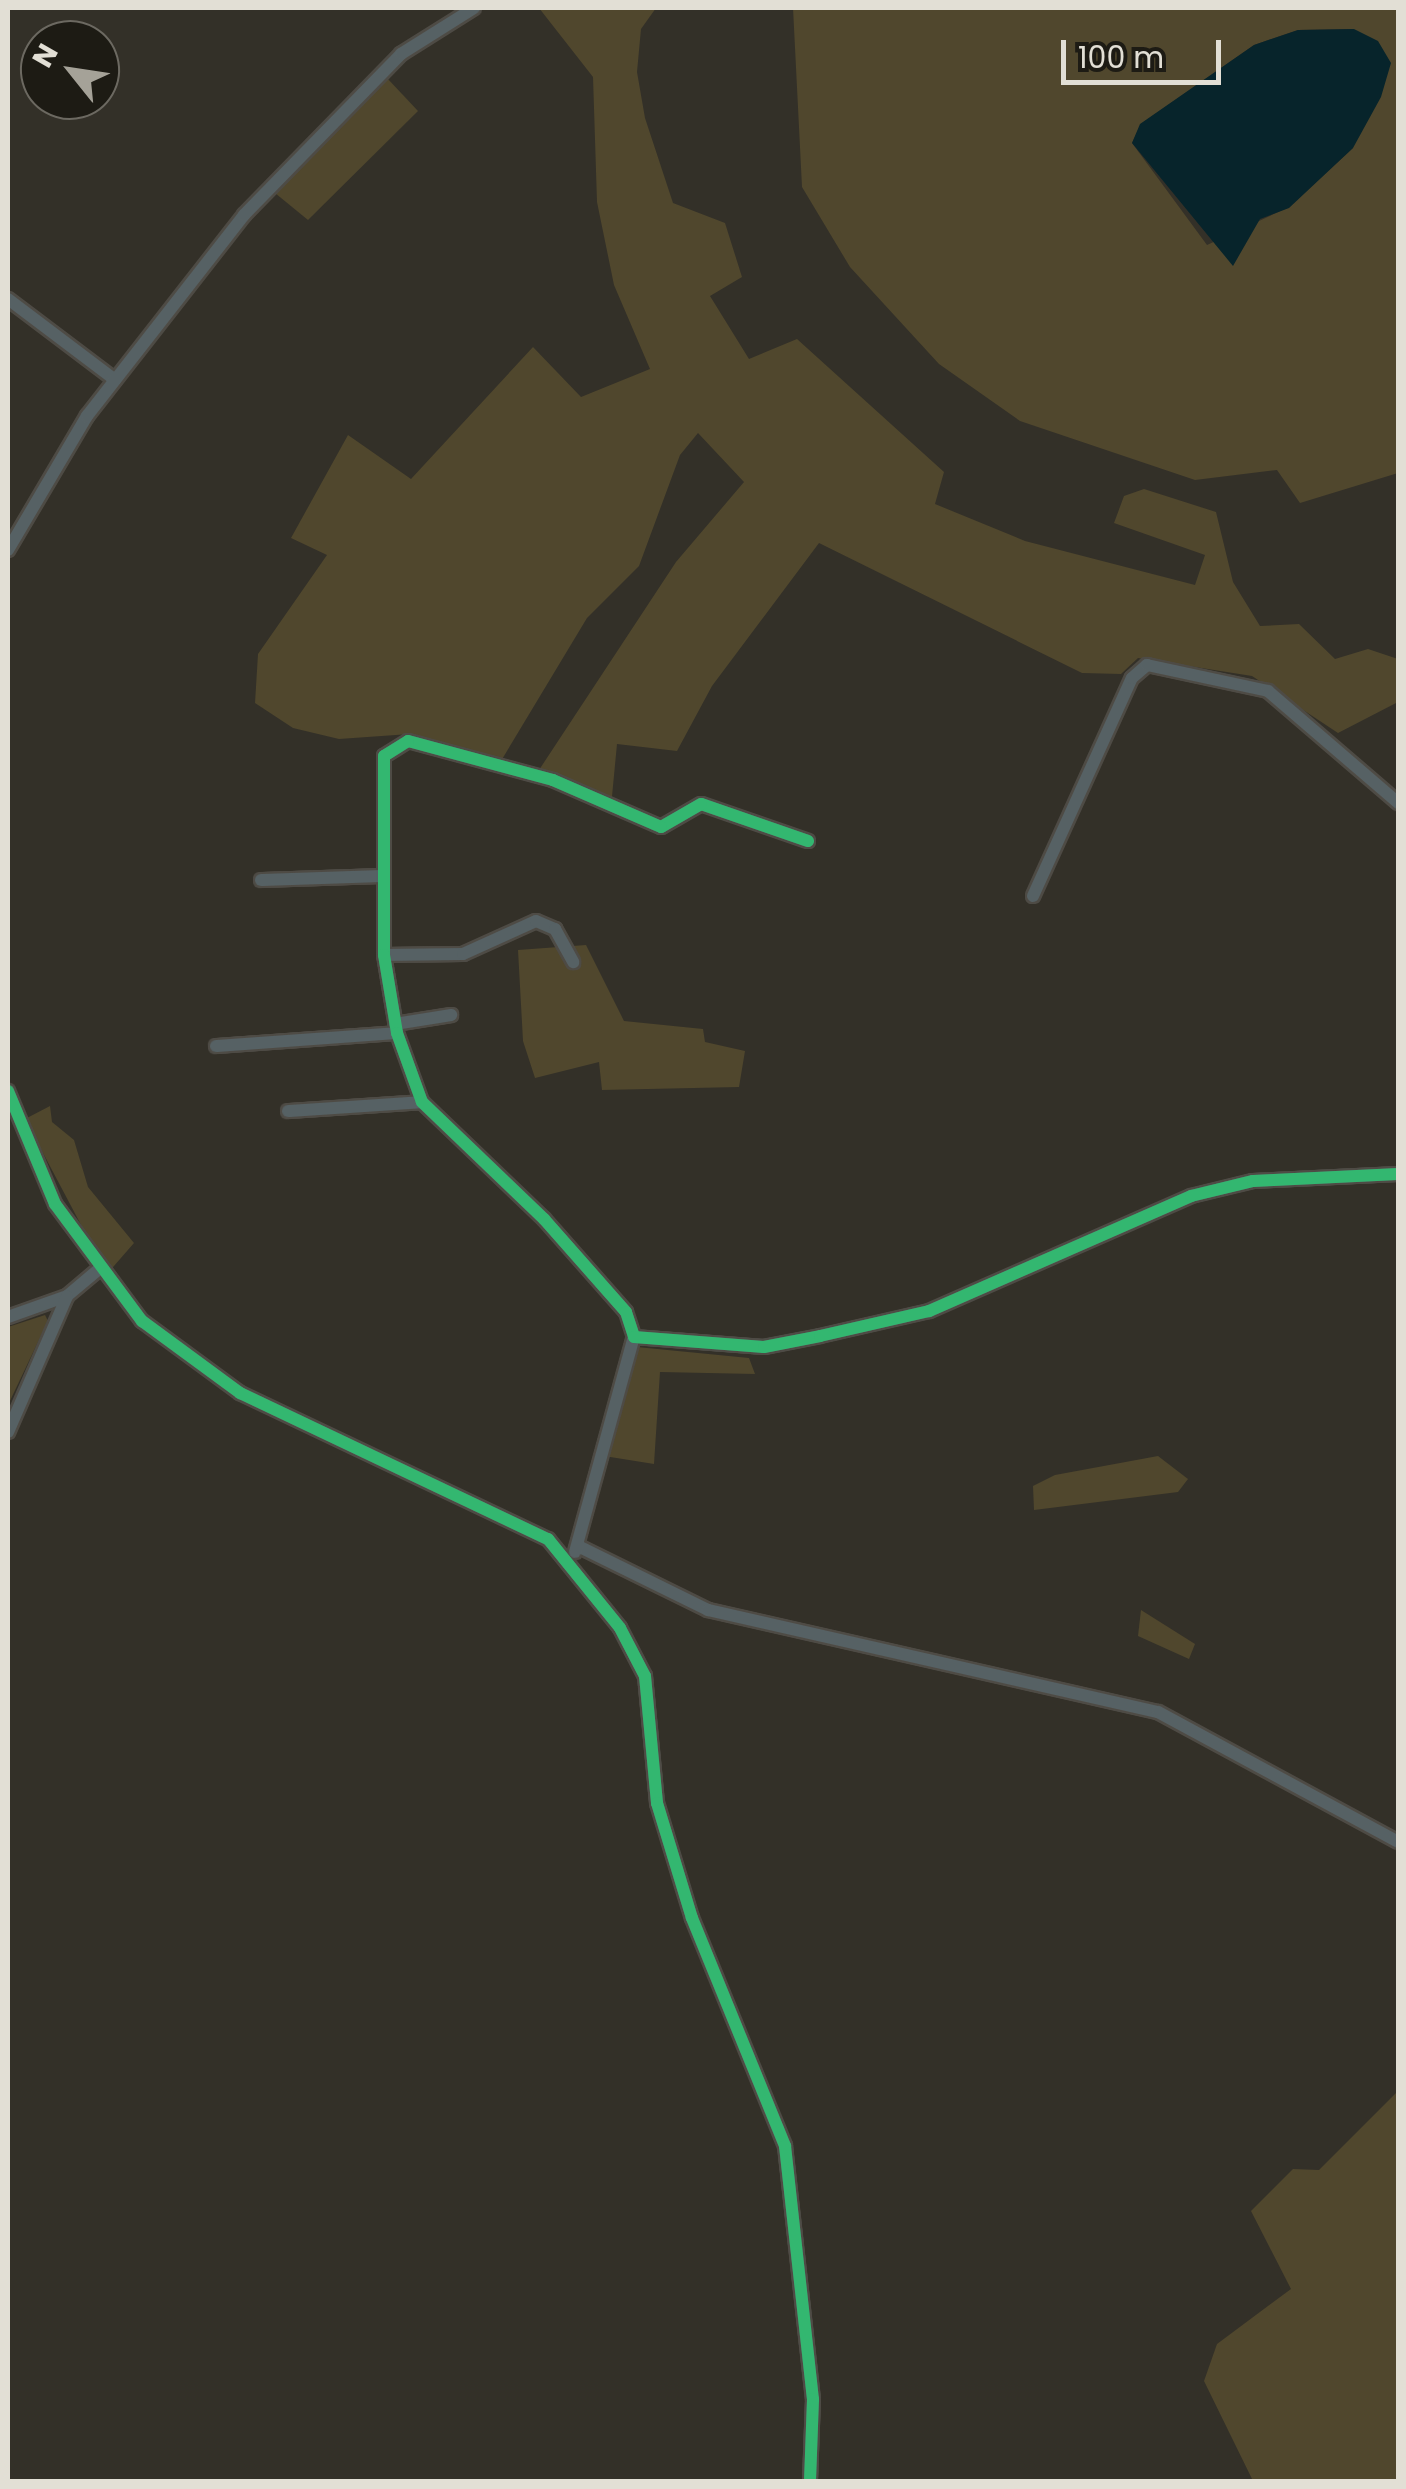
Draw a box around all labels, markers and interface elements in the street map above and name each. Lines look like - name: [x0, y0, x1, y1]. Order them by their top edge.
- north arrow: [20, 20, 120, 120]
- scale bar: [1066, 20, 1226, 82]
- text: 100 m: [1078, 36, 1164, 79]
- text: N: [23, 37, 67, 75]

